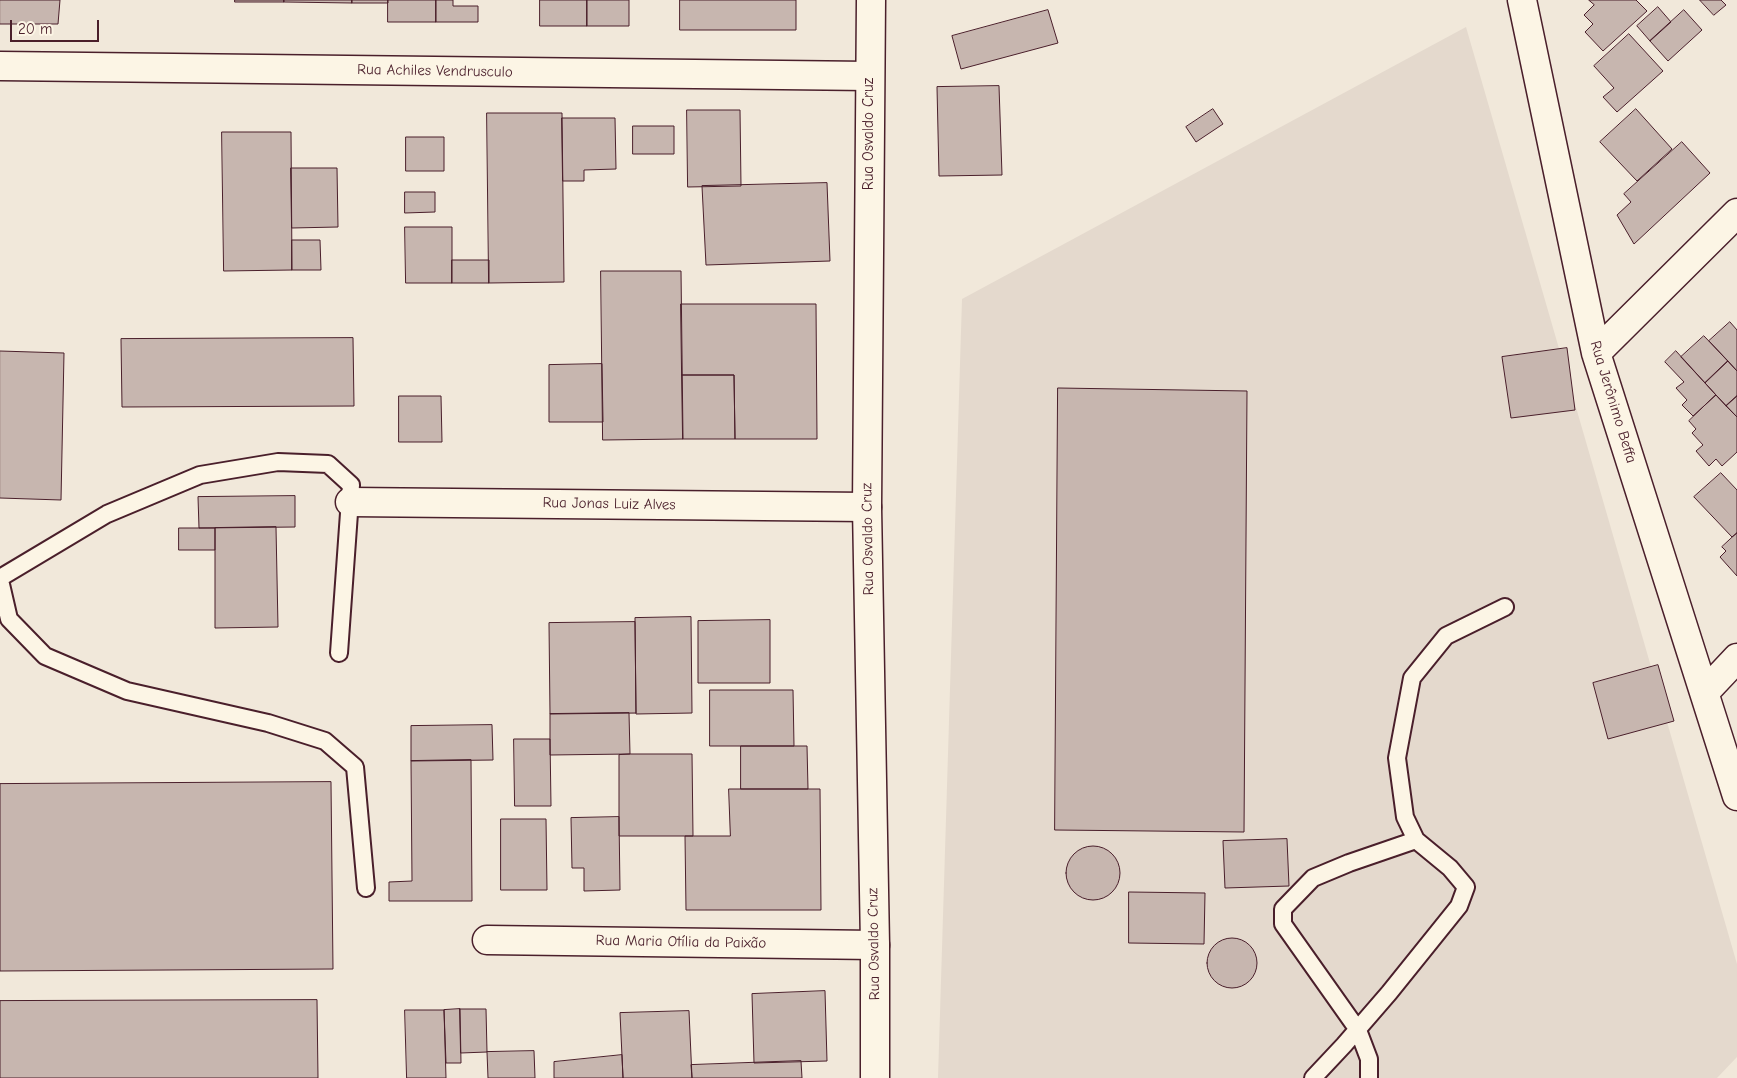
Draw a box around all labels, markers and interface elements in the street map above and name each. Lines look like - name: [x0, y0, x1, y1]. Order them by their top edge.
- scale bar: [12, 10, 101, 42]
- text: 20 m: [18, 20, 52, 38]
- street label: Rua Achiles Vendrusculo: [357, 61, 513, 81]
- street label: Rua Osvaldo Cruz: [860, 78, 878, 190]
- street label: Rua Jerônimo Beffa: [1586, 339, 1640, 465]
- street label: Rua Osvaldo Cruz: [858, 483, 878, 595]
- street label: Rua Jonas Luiz Alves: [542, 494, 676, 514]
- street label: Rua Osvaldo Cruz: [864, 888, 884, 1000]
- street label: Rua Maria Otília da Paixão: [596, 932, 766, 952]

